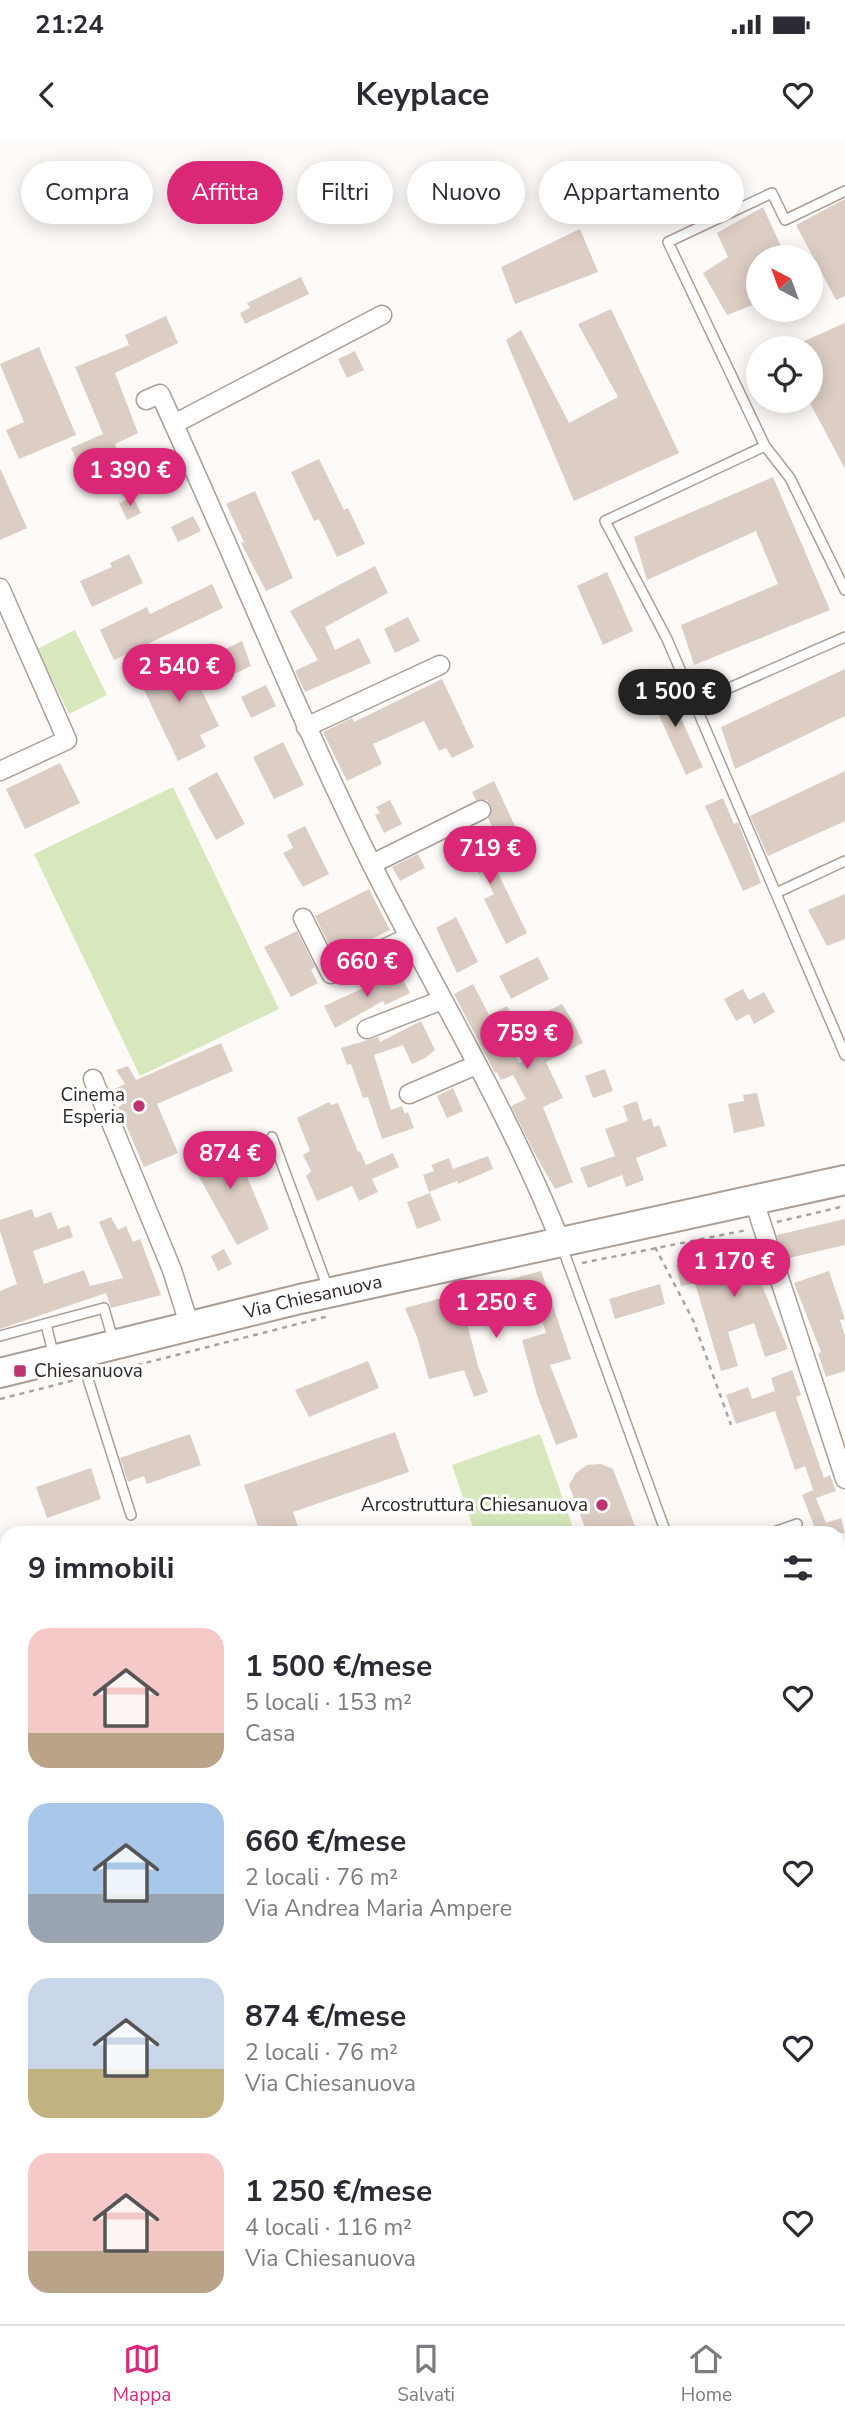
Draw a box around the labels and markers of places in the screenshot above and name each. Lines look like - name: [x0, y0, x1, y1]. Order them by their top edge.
- pin: 1 390 €: [65, 448, 195, 508]
- pin: 2 540 €: [114, 644, 244, 704]
- pin: 1 500 €: [610, 670, 740, 729]
- pin: 719 €: [441, 826, 539, 886]
- pin: 660 €: [318, 940, 416, 999]
- pin: 759 €: [478, 1012, 576, 1071]
- place label: Cinema Esperia: [61, 1082, 125, 1130]
- marker: Cinema Esperia: [131, 1098, 147, 1114]
- pin: 874 €: [181, 1132, 279, 1191]
- pin: 1 170 €: [669, 1240, 799, 1299]
- pin: 1 250 €: [431, 1280, 561, 1340]
- place label: Chiesanuova: [34, 1358, 143, 1384]
- marker: Chiesanuova: [12, 1363, 28, 1379]
- place label: Arcostruttura Chiesanuova: [361, 1492, 588, 1518]
- marker: Arcostruttura Chiesanuova: [594, 1497, 610, 1513]

